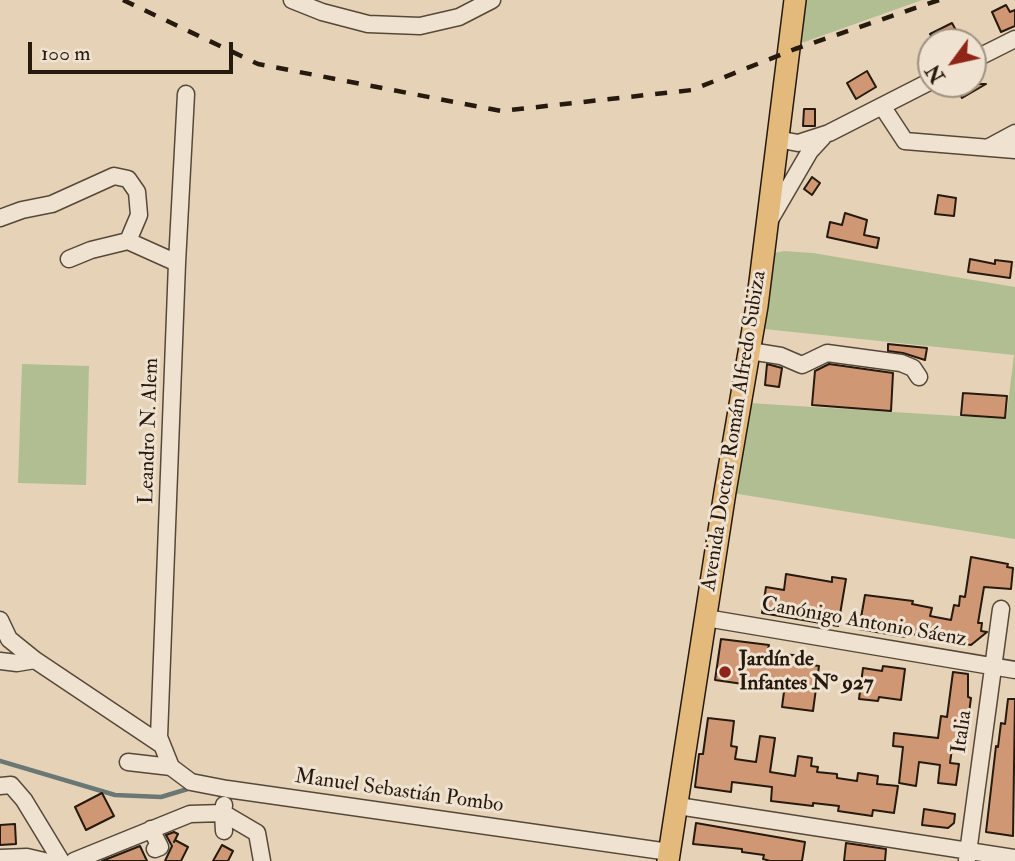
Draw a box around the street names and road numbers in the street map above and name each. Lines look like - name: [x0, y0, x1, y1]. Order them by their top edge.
- street label: Avenida Doctor Román Alfredo Subiza: [697, 269, 773, 593]
- street label: Leandro N. Alem: [135, 357, 165, 505]
- street label: Canónigo Antonio Sáenz: [759, 593, 969, 653]
- street label: Italia: [948, 709, 978, 755]
- street label: Manuel Sebastián Pombo: [293, 765, 505, 819]

